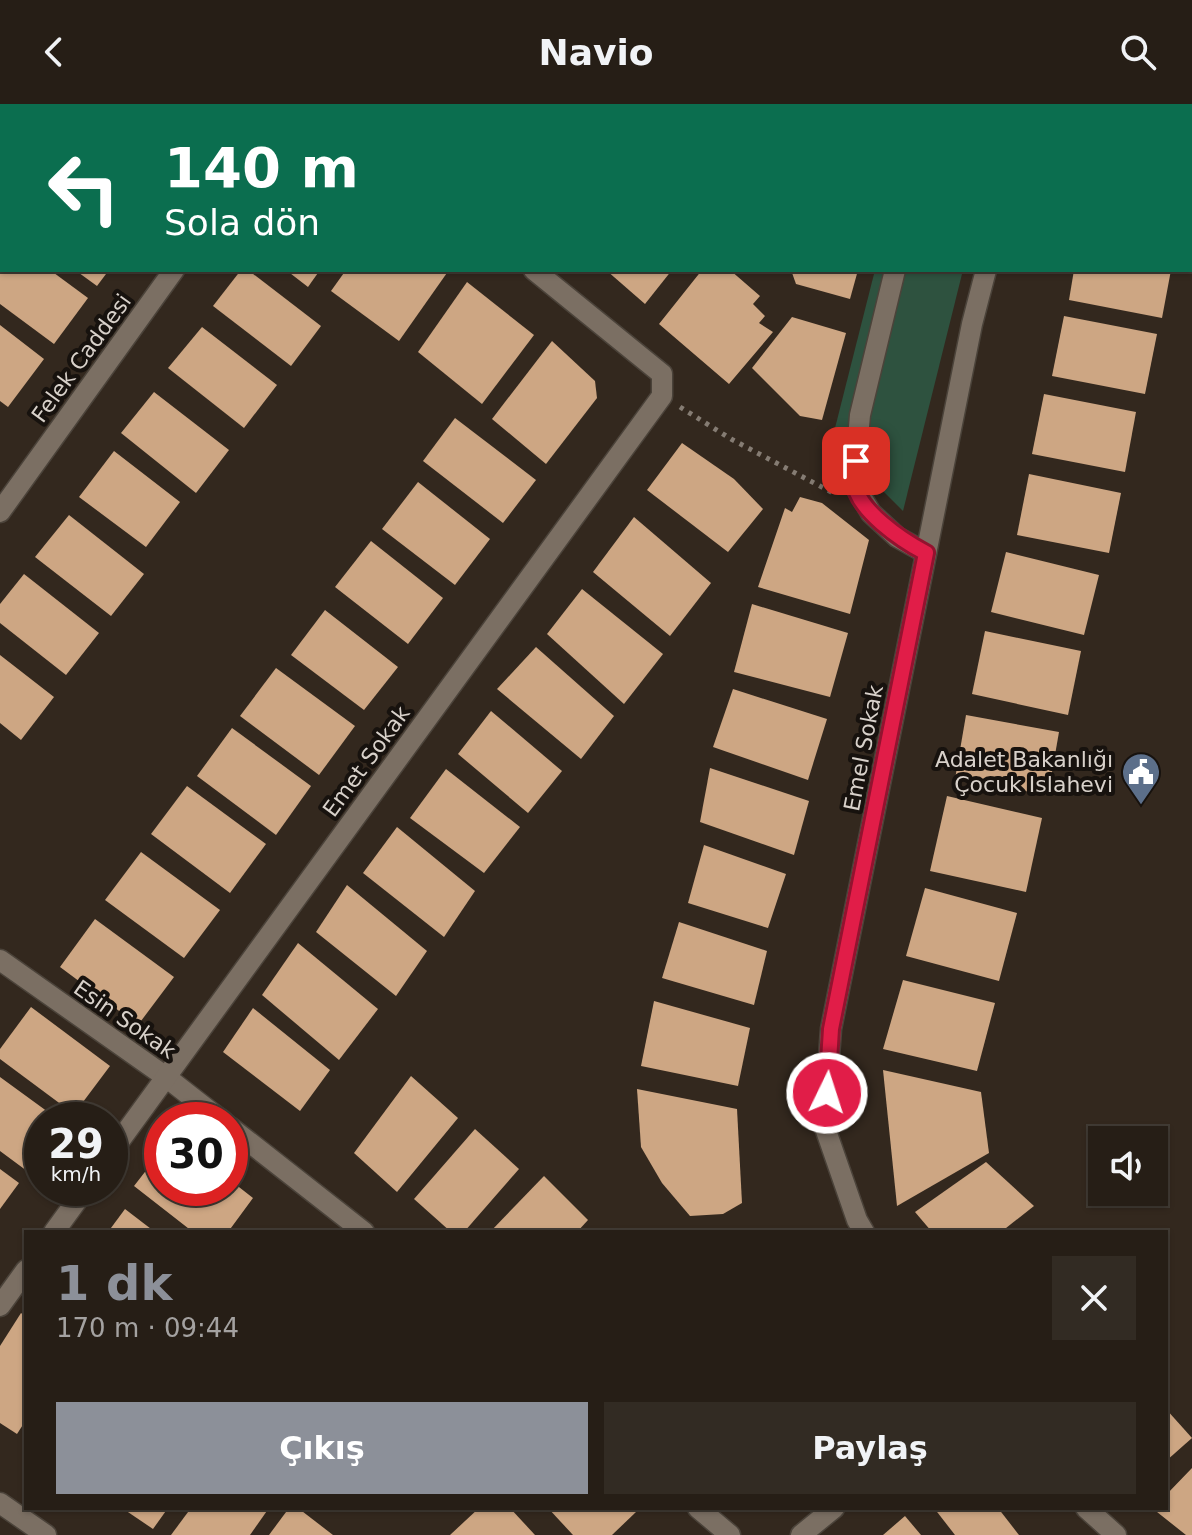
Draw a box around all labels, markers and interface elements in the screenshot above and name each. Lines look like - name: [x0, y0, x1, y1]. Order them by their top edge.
- icon: back: [32, 30, 76, 74]
- icon: search: [1116, 30, 1160, 74]
- text: Navio: [539, 32, 653, 73]
- text: 140 m: [164, 135, 359, 200]
- icon: left: [32, 136, 136, 240]
- text: Sola dön: [164, 202, 320, 243]
- street label: Felek Caddesi: [27, 289, 136, 427]
- pin: [822, 427, 890, 495]
- icon: arrive: [834, 439, 878, 483]
- street label: Emel Sokak: [839, 683, 888, 813]
- street label: Emet Sokak: [318, 701, 415, 821]
- place label: Adalet Bakanlığı Çocuk Islahevi: [935, 747, 1113, 797]
- public building icon: Adalet Bakanlığı Çocuk Islahevi: [1120, 751, 1162, 806]
- street label: Esin Sokak: [69, 975, 181, 1064]
- position arrow: [785, 1051, 869, 1135]
- speed limit sign: 30: [144, 1102, 248, 1206]
- text: 29: [48, 1121, 104, 1167]
- map controls: [1088, 1126, 1168, 1206]
- button: sound: [1088, 1126, 1168, 1206]
- text: km/h: [51, 1162, 101, 1186]
- text: 1 dk: [56, 1255, 172, 1311]
- button: close: [1052, 1256, 1136, 1340]
- text: 170 m · 09:44: [56, 1313, 239, 1343]
- button: Çıkış: [56, 1402, 588, 1494]
- button: Paylaş: [604, 1402, 1136, 1494]

